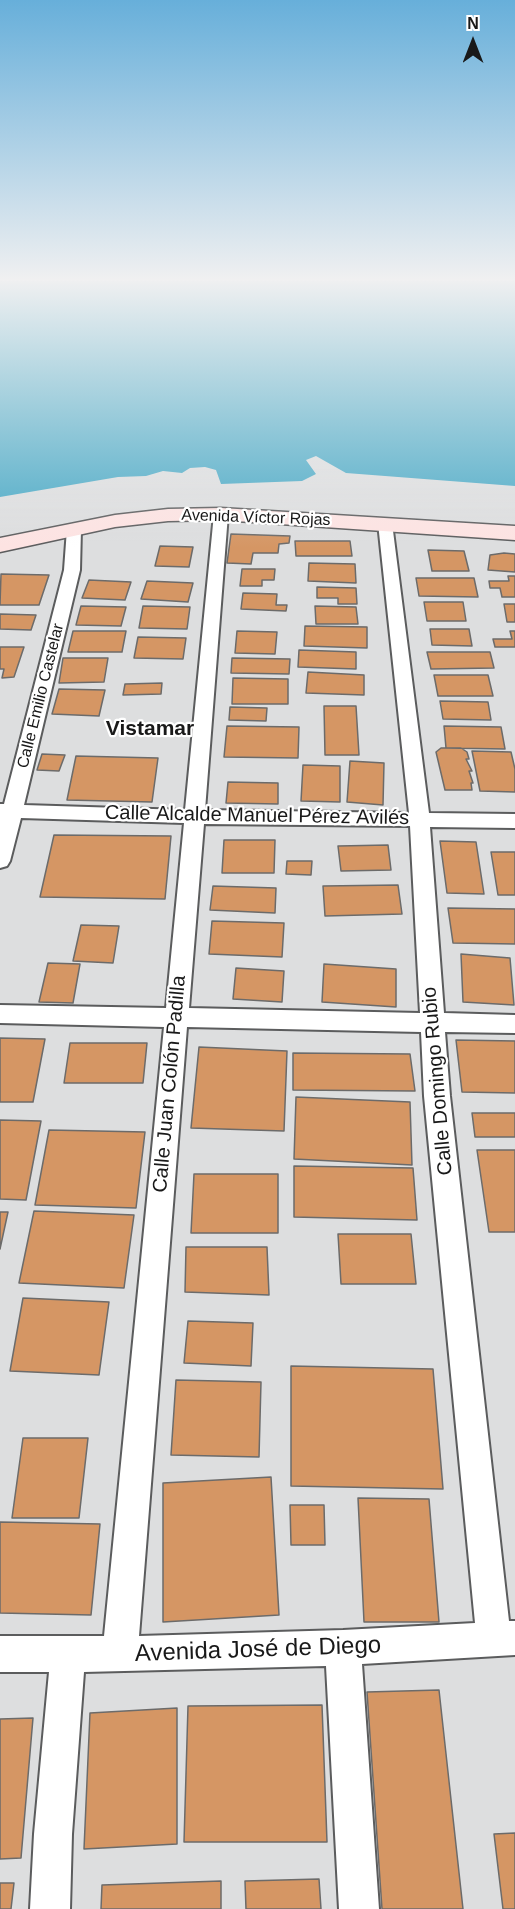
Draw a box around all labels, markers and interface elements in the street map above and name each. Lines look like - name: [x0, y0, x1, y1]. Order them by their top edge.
- north arrow: [443, 12, 503, 72]
- text: N: [467, 15, 479, 32]
- street label: Avenida Víctor Rojas: [181, 506, 331, 530]
- street label: Calle Emilio Castelar: [14, 622, 68, 770]
- district label: Vistamar: [106, 716, 194, 742]
- street label: Calle Alcalde Manuel Pérez Avilés: [105, 801, 409, 831]
- street label: Calle Juan Colón Padilla: [149, 974, 191, 1194]
- street label: Calle Domingo Rubio: [418, 986, 458, 1176]
- street label: Avenida José de Diego: [134, 1631, 382, 1669]

